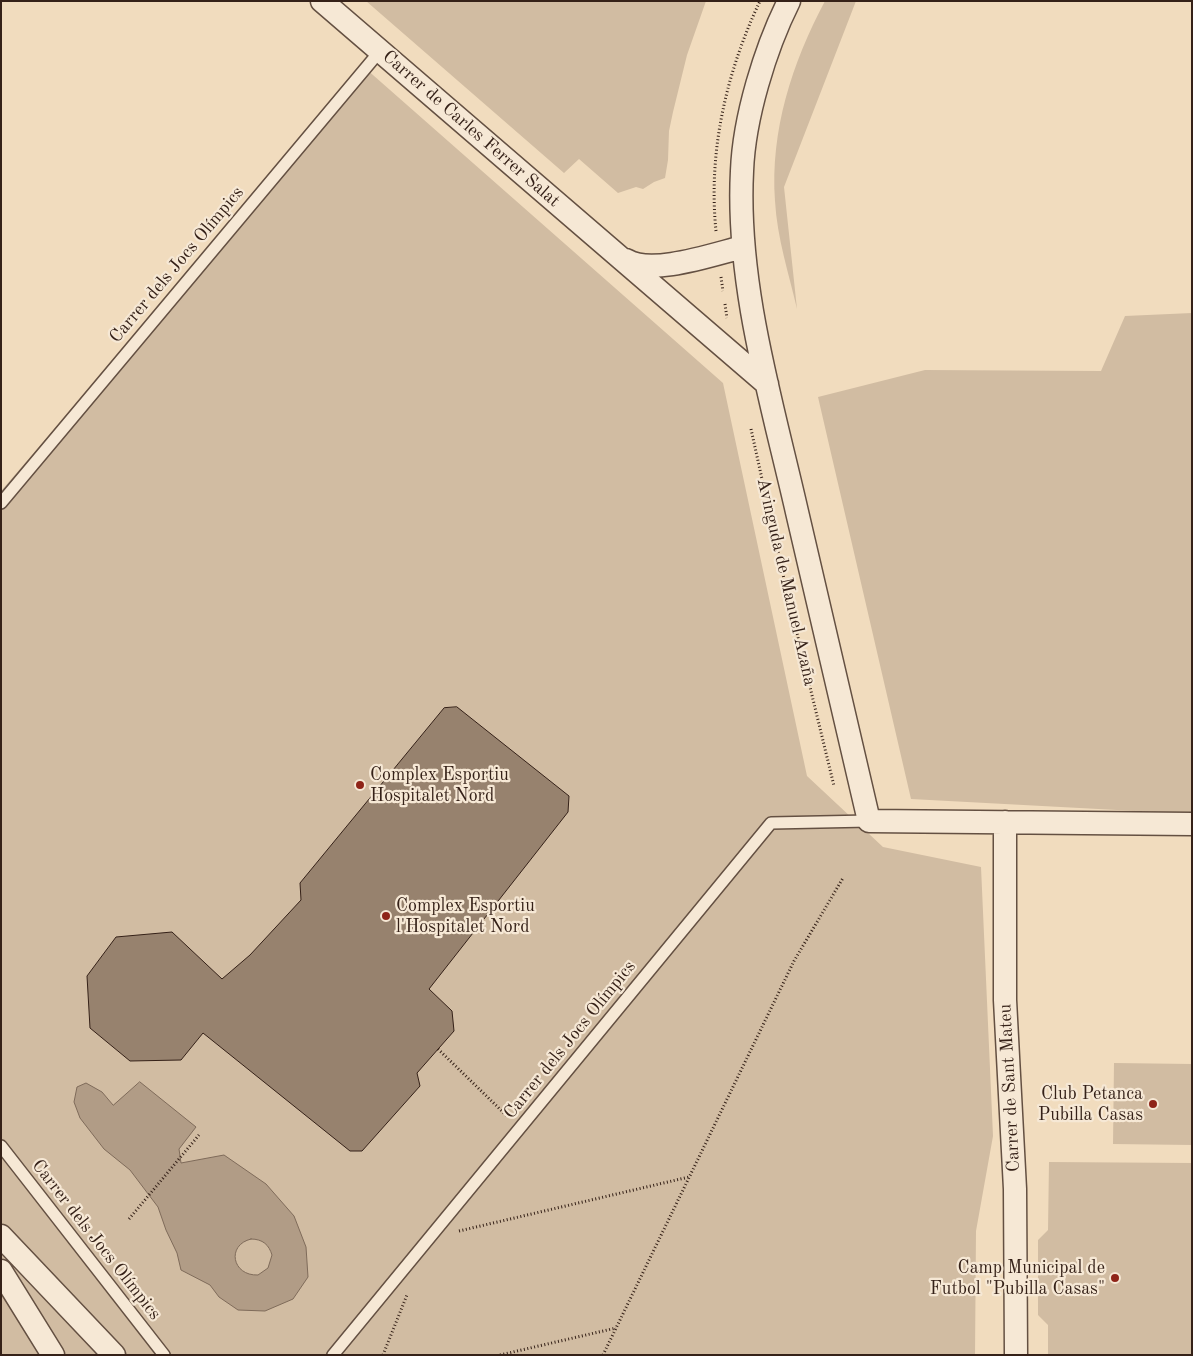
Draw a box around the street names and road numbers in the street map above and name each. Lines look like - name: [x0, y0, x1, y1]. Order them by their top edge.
- street label: Carrer de Carles Ferrer Salat: [378, 46, 564, 212]
- street label: Carrer dels Jocs Olímpics: [105, 182, 249, 348]
- street label: Avinguda de Manuel Azaña: [752, 476, 820, 688]
- street label: Carrer dels Jocs Olímpics: [499, 956, 641, 1124]
- street label: Carrer de Sant Mateu: [995, 1003, 1025, 1173]
- street label: Carrer dels Jocs Olímpics: [27, 1155, 165, 1325]

